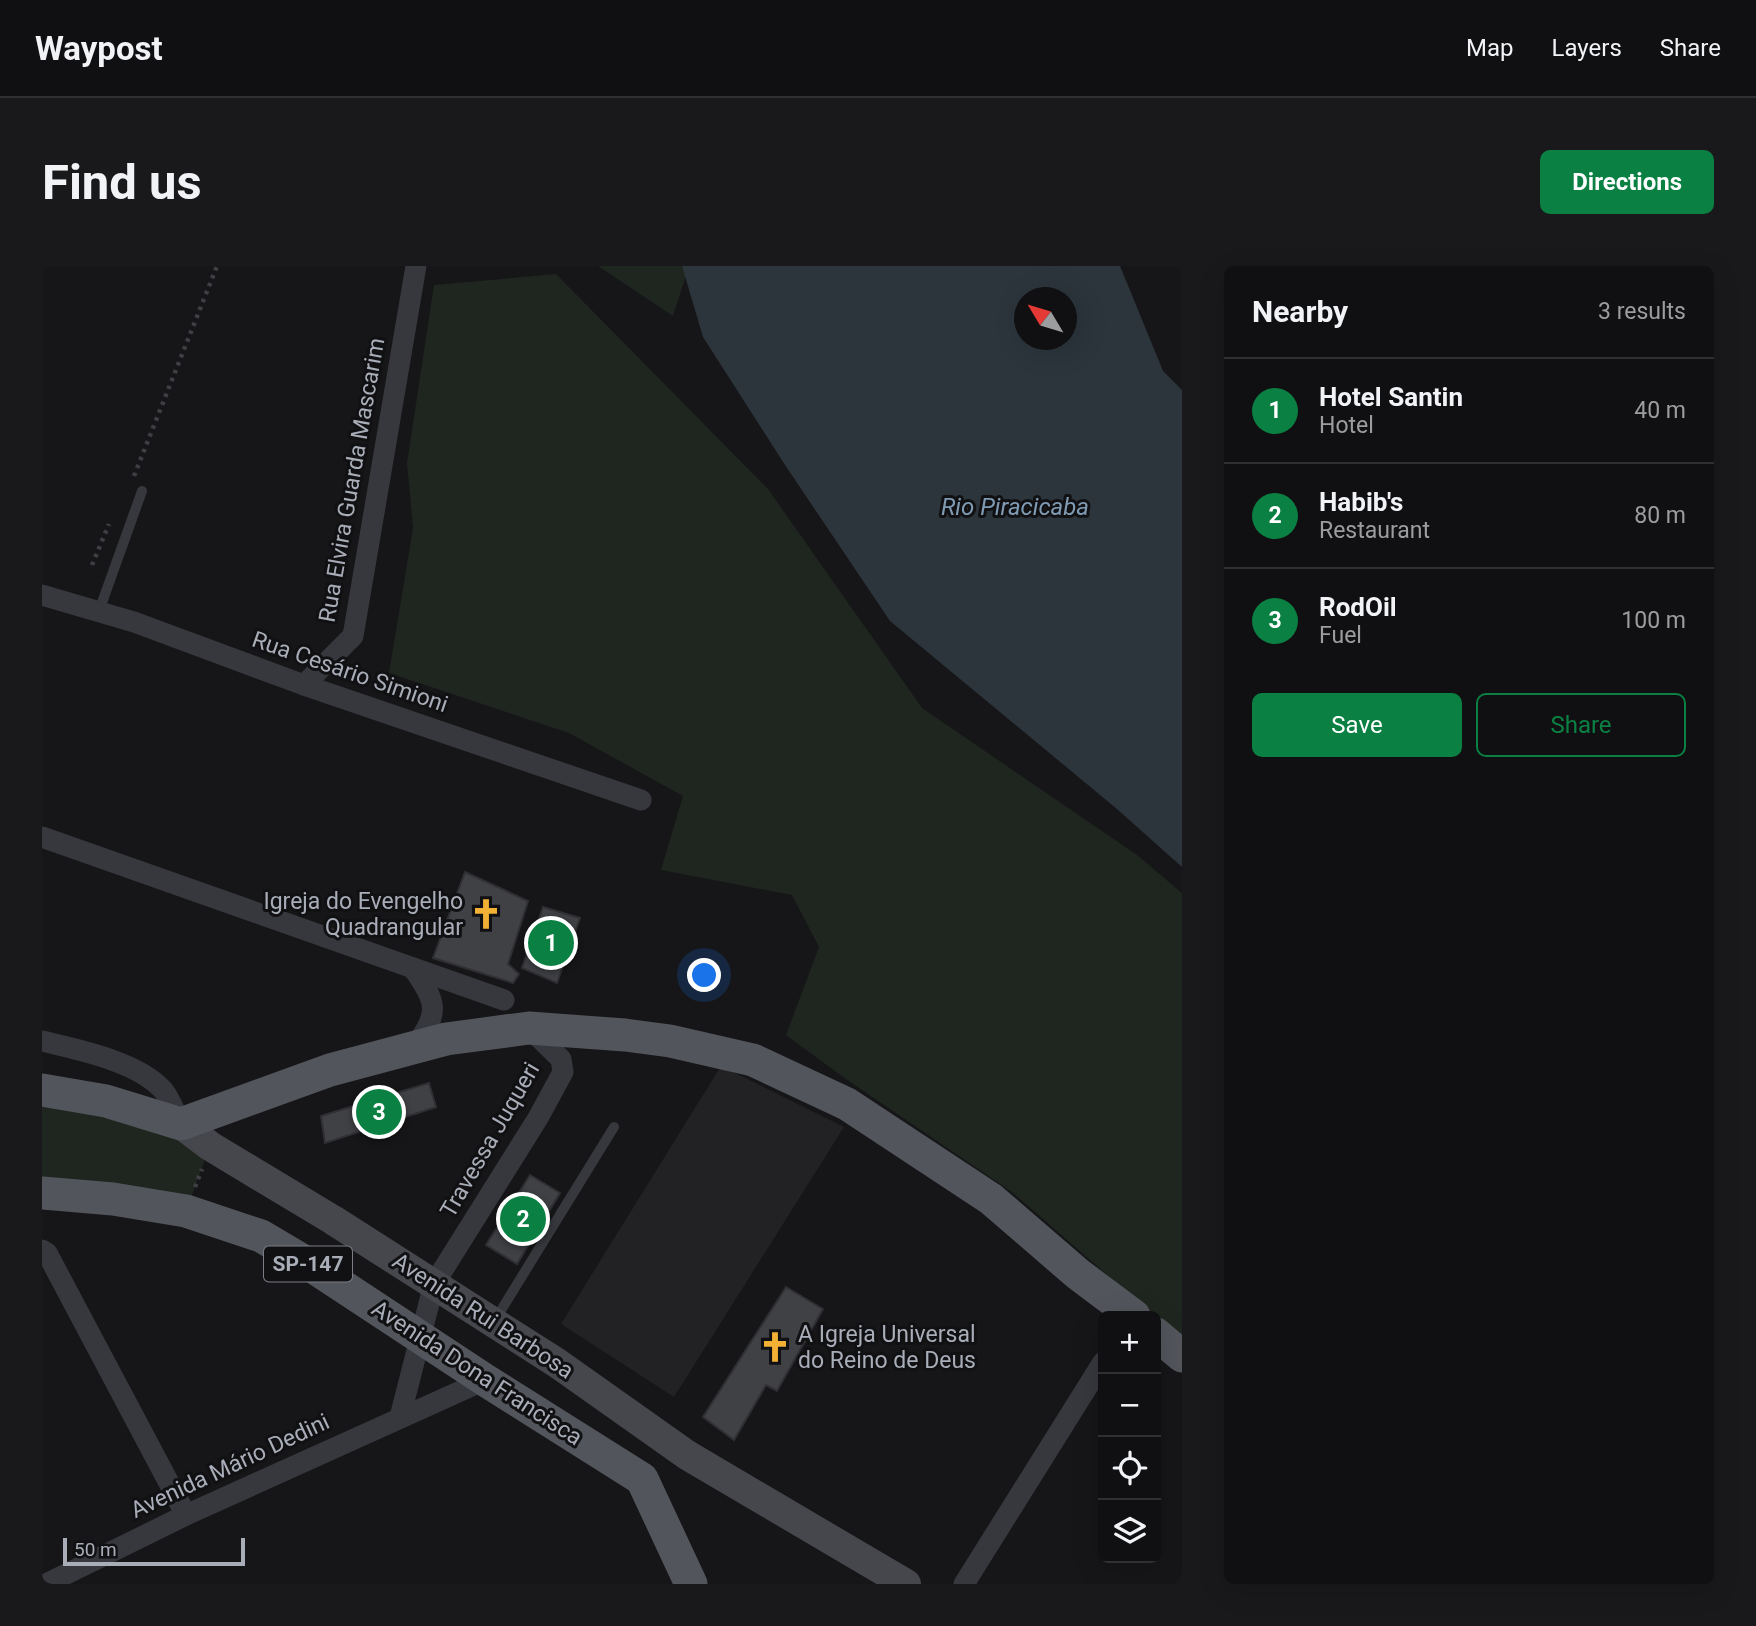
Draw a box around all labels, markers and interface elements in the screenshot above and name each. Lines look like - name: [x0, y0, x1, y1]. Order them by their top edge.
- text: Waypost: [35, 29, 163, 68]
- text: Map: [1466, 34, 1514, 62]
- text: Layers: [1552, 34, 1622, 62]
- text: Share: [1660, 34, 1721, 62]
- button: Directions: [1540, 150, 1714, 214]
- text: Find us: [42, 154, 202, 211]
- north arrow: [1014, 287, 1077, 350]
- text: Nearby: [1252, 294, 1348, 329]
- text: 3 results: [1598, 298, 1686, 325]
- street label: Rua Elvira Guarda Mascarim: [314, 336, 390, 624]
- text: Hotel Santin: [1319, 382, 1463, 412]
- text: 1: [1268, 397, 1282, 424]
- text: 40 m: [1634, 397, 1686, 424]
- text: Hotel: [1319, 412, 1374, 439]
- text: Habib's: [1319, 487, 1403, 517]
- water label: Rio Piracicaba: [941, 493, 1089, 521]
- text: 2: [1268, 502, 1282, 529]
- text: 80 m: [1634, 502, 1686, 529]
- text: Restaurant: [1319, 517, 1430, 544]
- text: RodOil: [1319, 592, 1397, 622]
- text: 3: [1268, 607, 1282, 634]
- text: 100 m: [1621, 607, 1686, 634]
- text: Fuel: [1319, 622, 1362, 649]
- street label: Rua Cesário Simioni: [249, 626, 451, 718]
- button: Save: [1252, 693, 1462, 757]
- button: Share: [1476, 693, 1686, 757]
- place label: Igreja do Evengelho Quadrangular: [263, 888, 463, 941]
- church icon: Igreja do Evengelho Quadrangular: [469, 897, 503, 931]
- pin: 1: [528, 917, 574, 969]
- your location: [687, 958, 721, 992]
- street label: Travessa Juqueri: [435, 1058, 545, 1222]
- pin: 3: [356, 1086, 402, 1138]
- pin: 2: [500, 1193, 546, 1245]
- road number: SP-147: [264, 1247, 352, 1282]
- street label: Avenida Rui Barbosa: [387, 1247, 579, 1385]
- street label: Avenida Dona Francisca: [367, 1295, 587, 1451]
- map controls: [1098, 1311, 1161, 1563]
- button: +: [1098, 1311, 1161, 1374]
- place label: A Igreja Universal do Reino de Deus: [798, 1321, 976, 1374]
- church icon: A Igreja Universal do Reino de Deus: [758, 1330, 792, 1364]
- button: −: [1098, 1374, 1161, 1437]
- street label: Avenida Mário Dedini: [126, 1408, 334, 1524]
- button: locate: [1098, 1437, 1161, 1500]
- button: layers: [1098, 1500, 1161, 1563]
- scale bar: [63, 1535, 245, 1567]
- text: 50 m: [74, 1538, 117, 1561]

